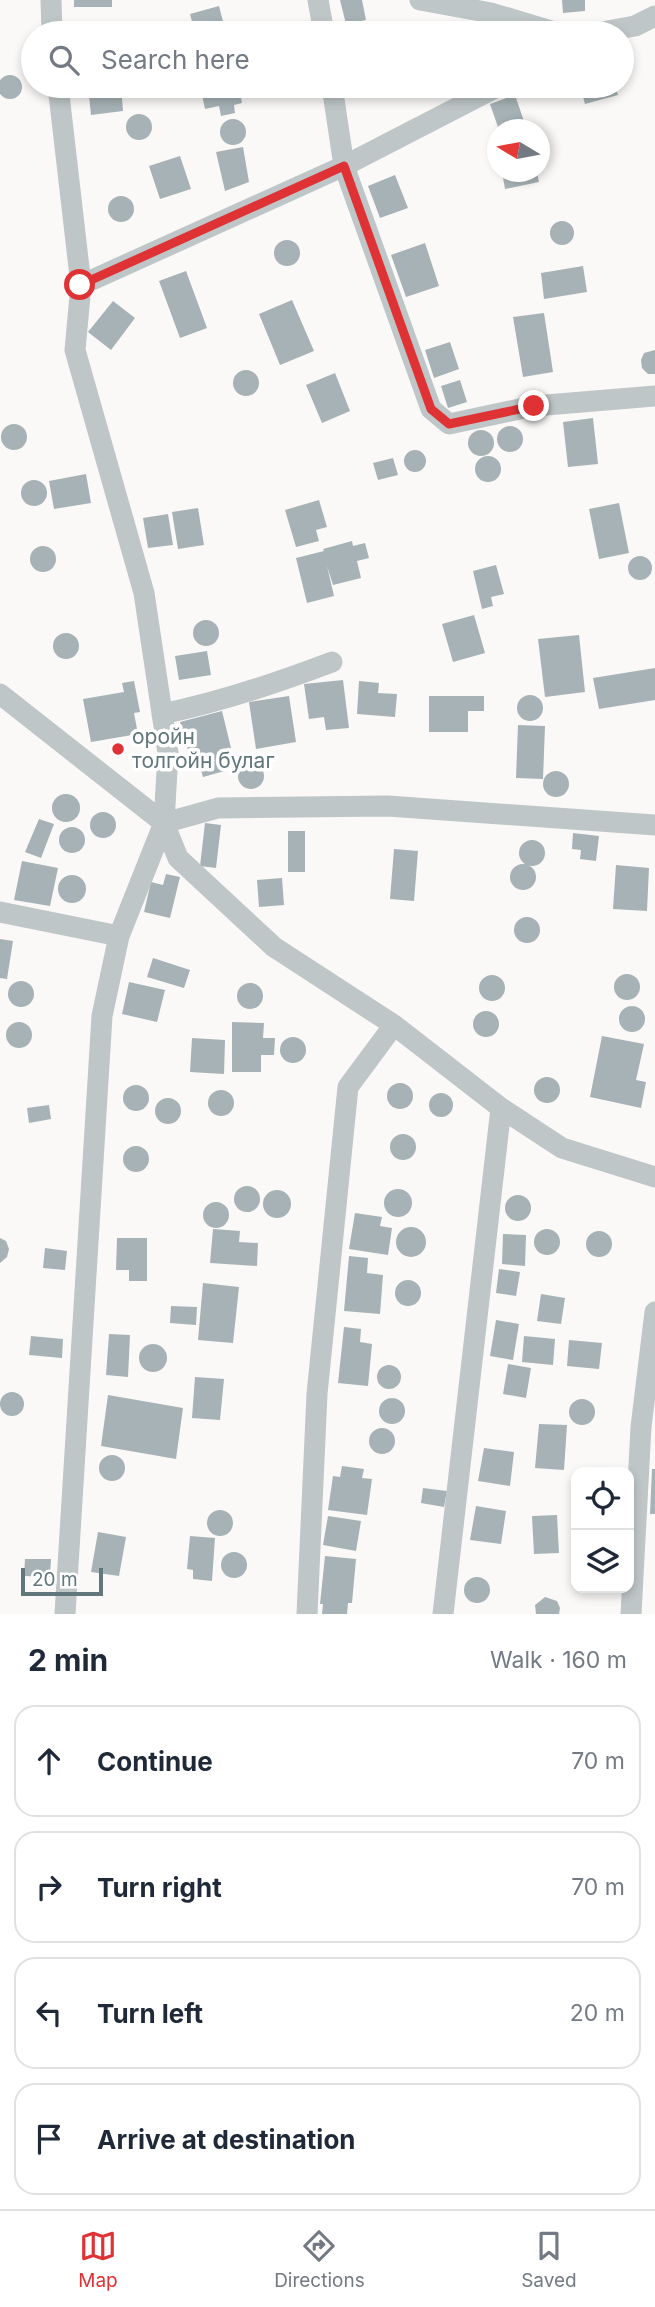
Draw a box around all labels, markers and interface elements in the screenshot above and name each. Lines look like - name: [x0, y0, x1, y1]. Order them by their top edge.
- search box: [21, 21, 634, 98]
- icon: search: [45, 41, 83, 79]
- text: Search here: [101, 44, 250, 75]
- north arrow: [487, 119, 550, 182]
- route start: [64, 269, 95, 300]
- route end: [518, 390, 549, 421]
- place label: оройн толгойн булаг: [132, 724, 275, 773]
- marker: оройн толгойн булаг: [110, 741, 126, 757]
- map controls: [571, 1467, 634, 1593]
- button: locate: [571, 1467, 634, 1530]
- button: layers: [571, 1530, 634, 1593]
- scale bar: [21, 1565, 103, 1597]
- text: 20 m: [32, 1568, 78, 1591]
- text: 2 min: [28, 1642, 108, 1678]
- text: Walk · 160 m: [490, 1646, 627, 1674]
- icon: ahead: [30, 1742, 68, 1780]
- text: Continue: [97, 1746, 213, 1777]
- text: 70 m: [571, 1747, 625, 1775]
- icon: right: [30, 1868, 68, 1906]
- text: Turn right: [97, 1872, 222, 1903]
- text: 70 m: [571, 1873, 625, 1901]
- icon: left: [30, 1994, 68, 2032]
- text: Turn left: [97, 1998, 203, 2029]
- text: 20 m: [570, 1999, 625, 2027]
- icon: arrive: [30, 2120, 68, 2158]
- text: Arrive at destination: [97, 2124, 356, 2155]
- tab: Map: [78, 2227, 118, 2292]
- tab: Directions: [274, 2227, 365, 2292]
- tab: Saved: [521, 2227, 577, 2292]

